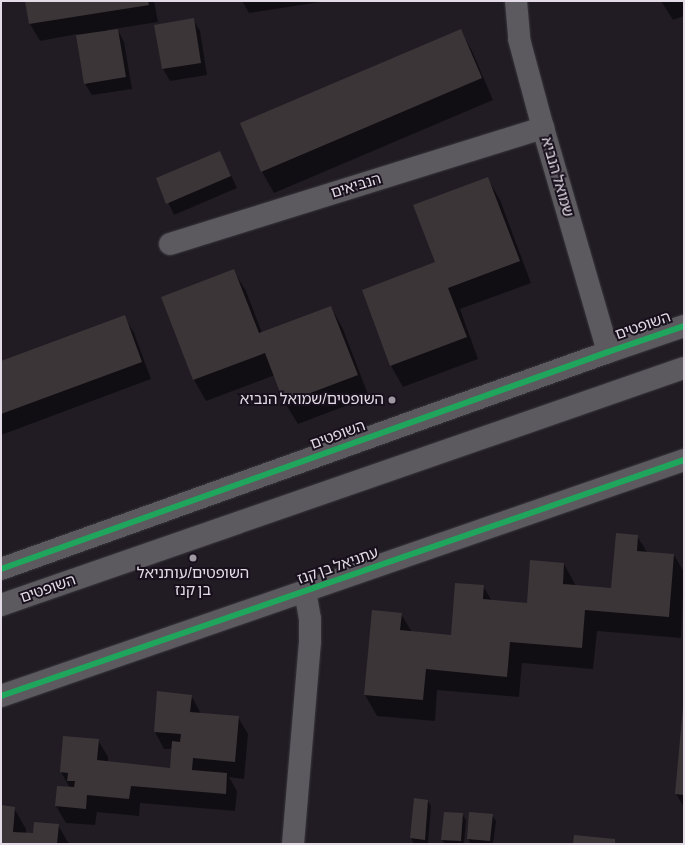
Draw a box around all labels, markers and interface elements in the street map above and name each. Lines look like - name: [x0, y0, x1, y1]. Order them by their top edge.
- street label: שמואל הנביא: [537, 135, 577, 219]
- street label: הנביאים: [329, 170, 383, 202]
- street label: השופטים: [613, 308, 673, 344]
- place label: השופטים/שמואל הנביא: [240, 391, 384, 409]
- marker: השופטים/שמואל הנביא: [387, 395, 397, 405]
- street label: השופטים: [308, 417, 368, 453]
- street label: עתניאל בן קנז: [295, 544, 381, 588]
- marker: השופטים/עותניאל בן קנז: [188, 553, 198, 563]
- place label: השופטים/עותניאל בן קנז: [137, 564, 249, 599]
- street label: השופטים: [18, 571, 78, 607]

